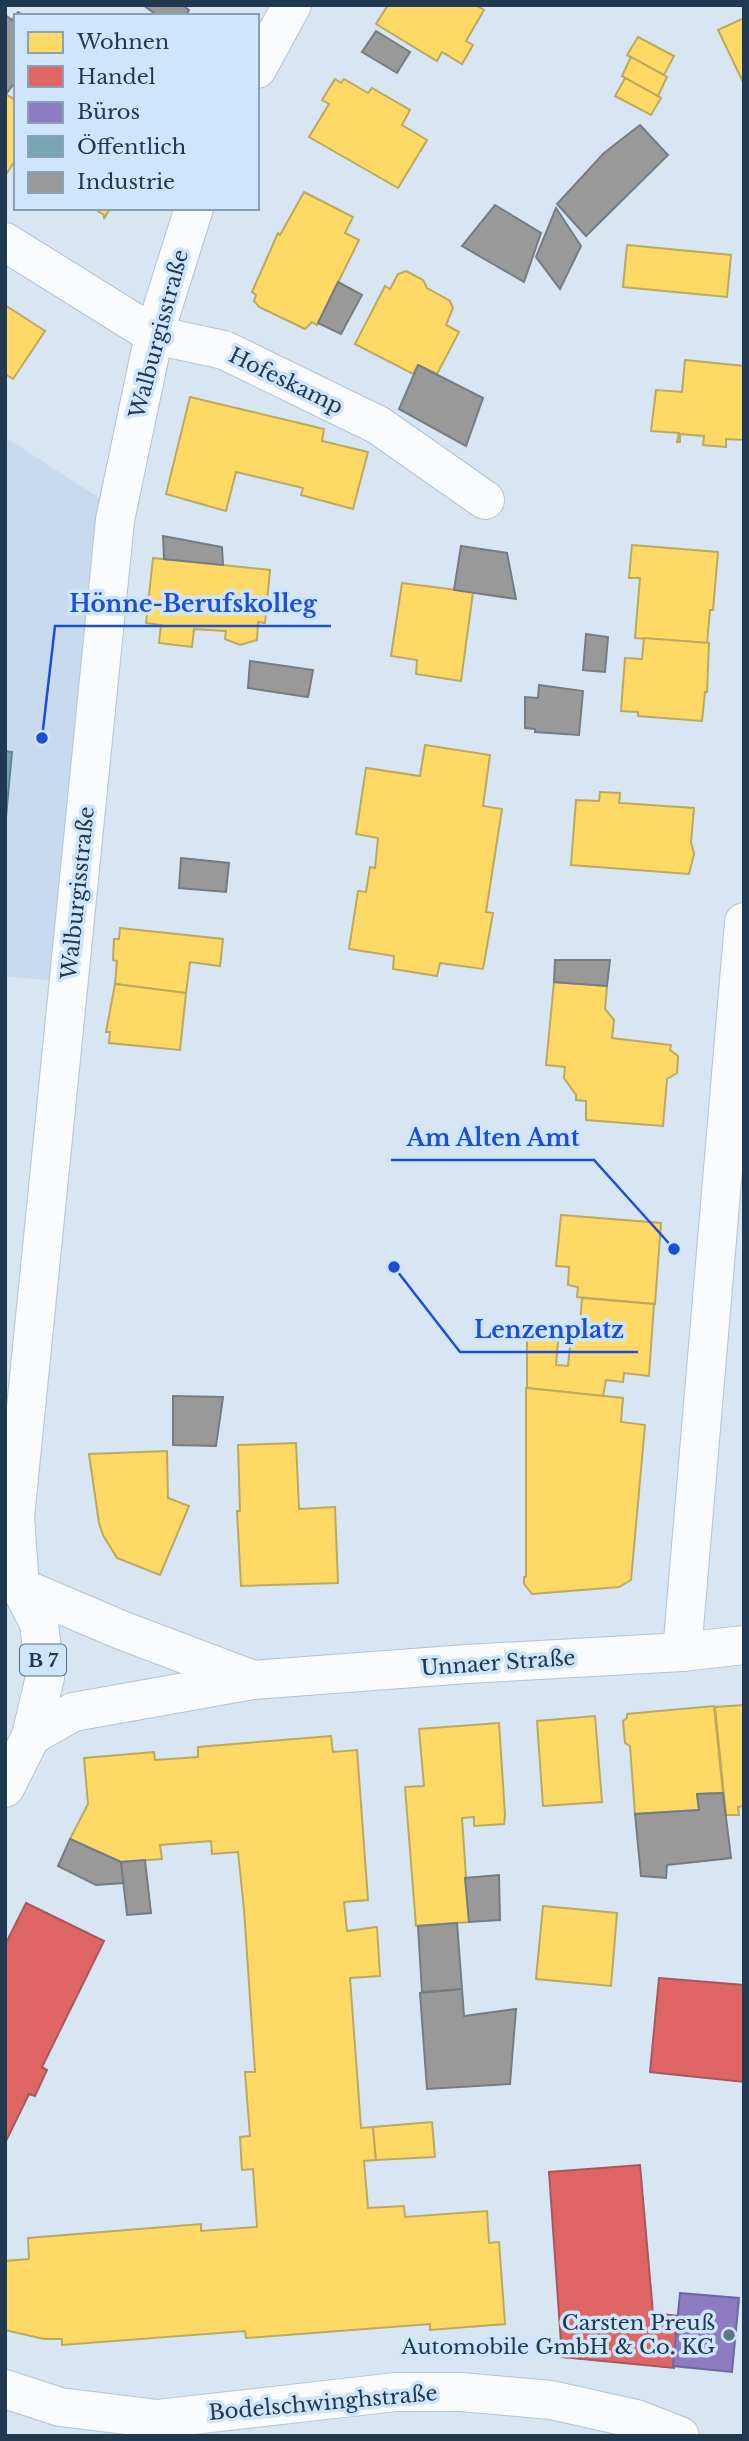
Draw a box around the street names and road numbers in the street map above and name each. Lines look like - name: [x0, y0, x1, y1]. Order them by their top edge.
- street label: Walburgisstraße: [124, 247, 194, 422]
- street label: Hofeskamp: [225, 342, 347, 420]
- street label: Walburgisstraße: [56, 805, 100, 982]
- road number: B 7: [20, 1644, 66, 1676]
- street label: Unnaer Straße: [420, 1645, 576, 1681]
- street label: Bodelschwinghstraße: [207, 2380, 439, 2426]

